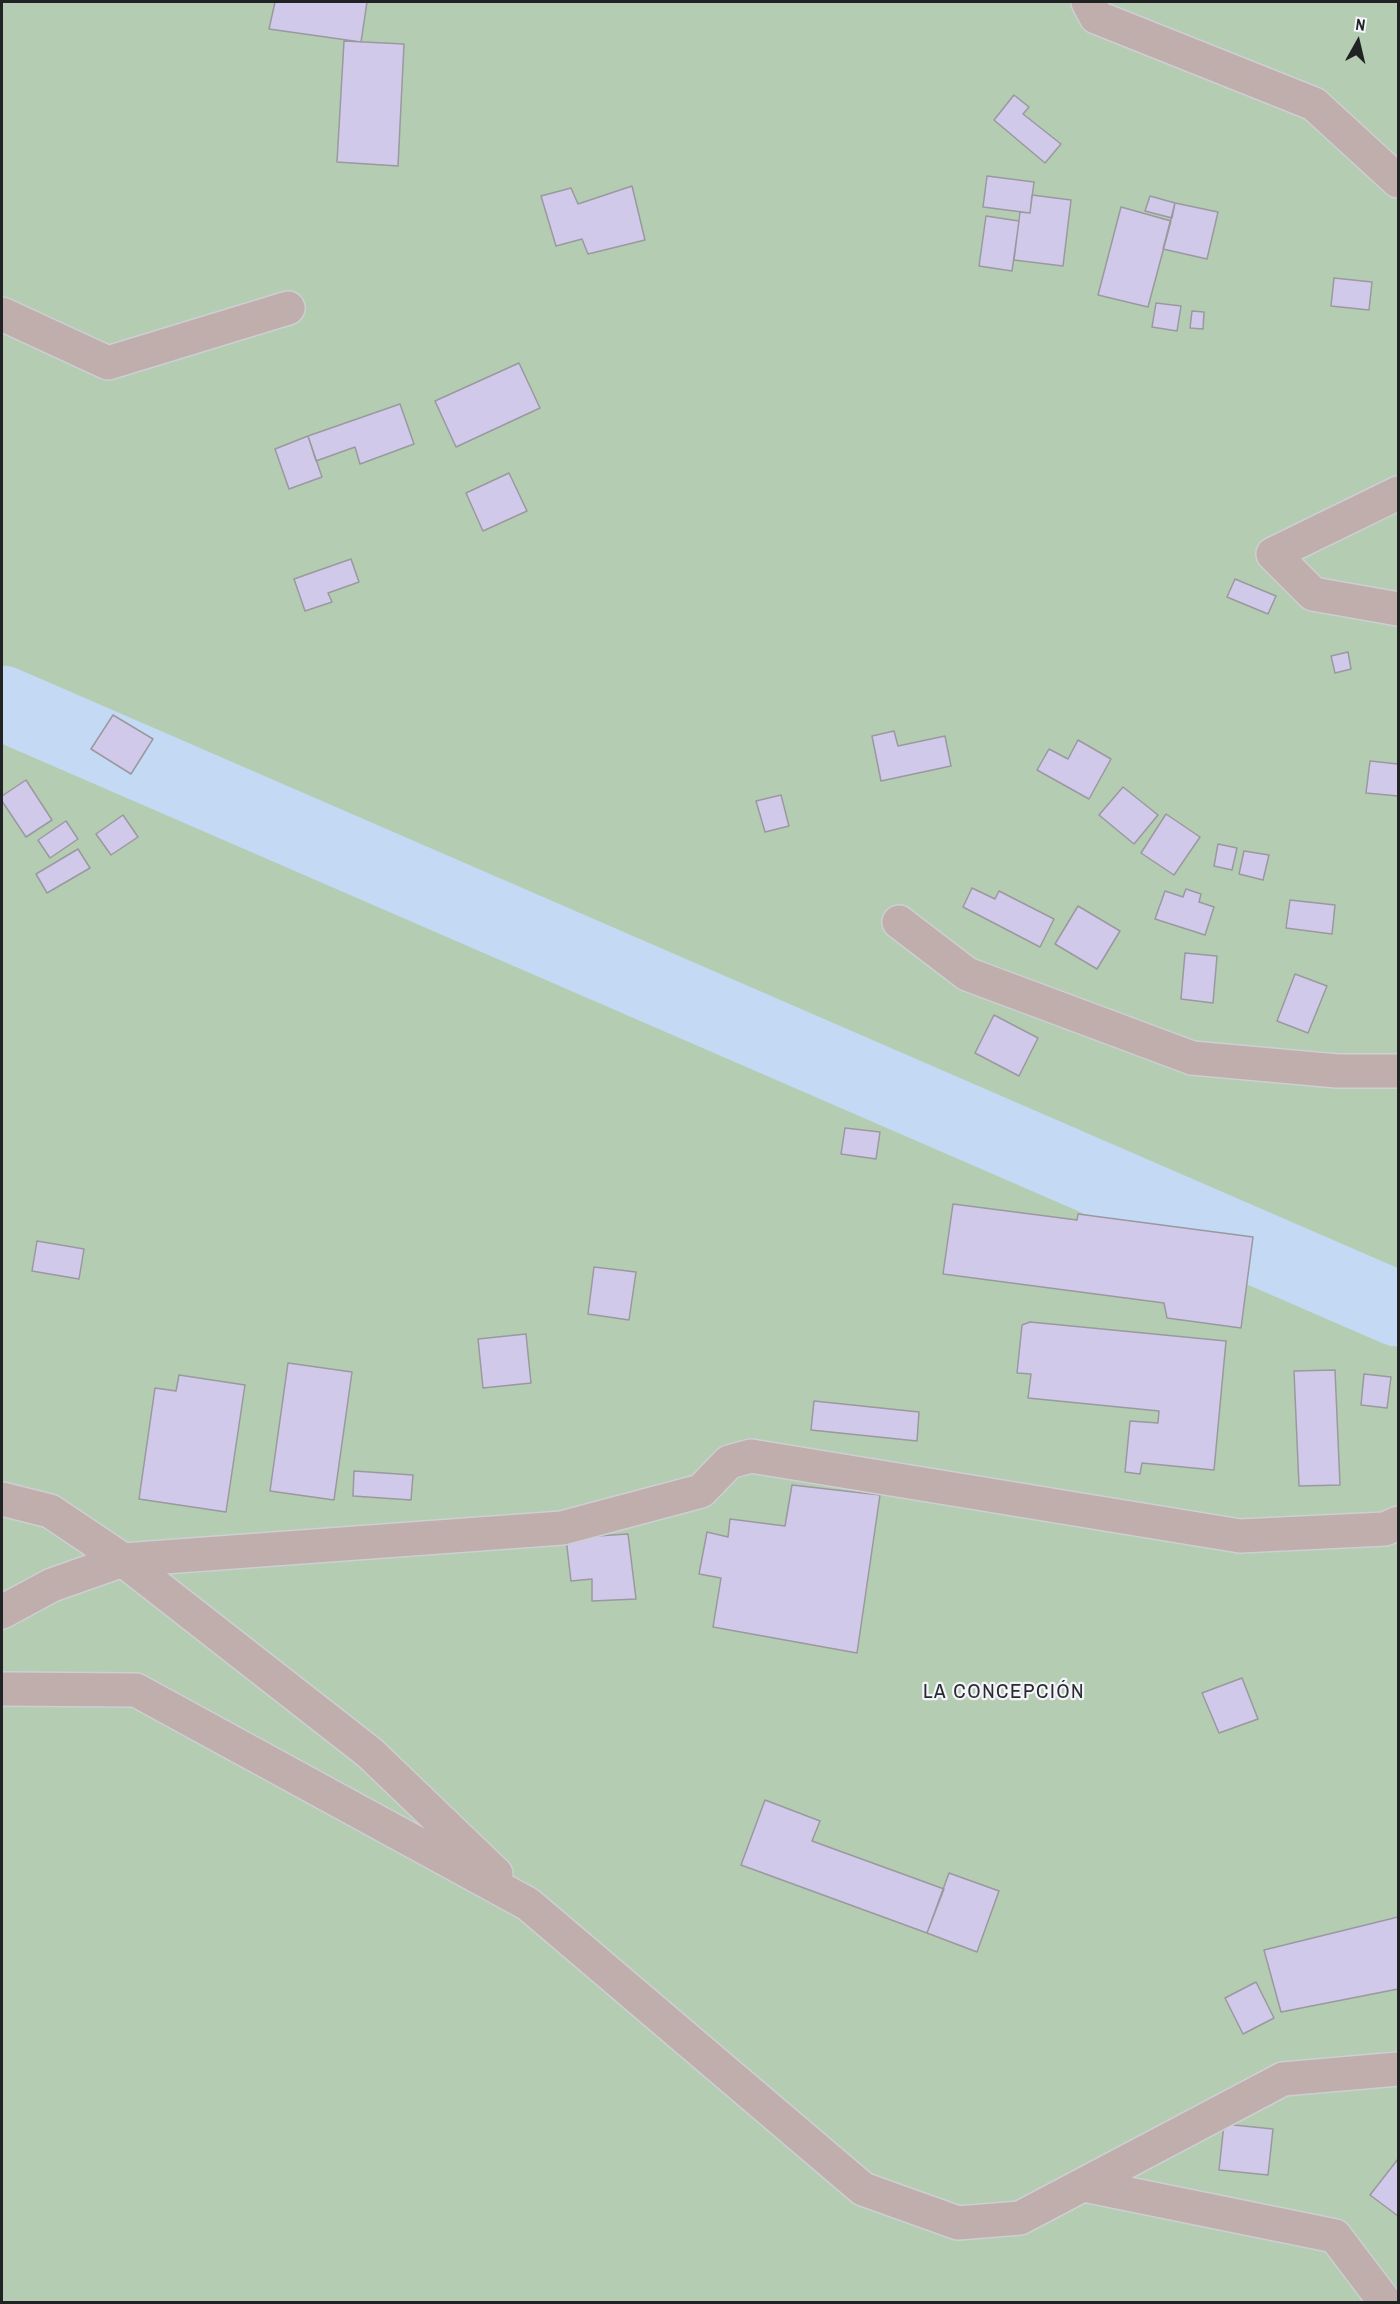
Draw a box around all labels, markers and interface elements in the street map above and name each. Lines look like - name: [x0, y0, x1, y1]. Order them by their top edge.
- north arrow: [1328, 12, 1388, 72]
- text: N: [1354, 13, 1367, 36]
- district label: LA CONCEPCIÓN: [923, 1679, 1085, 1705]

